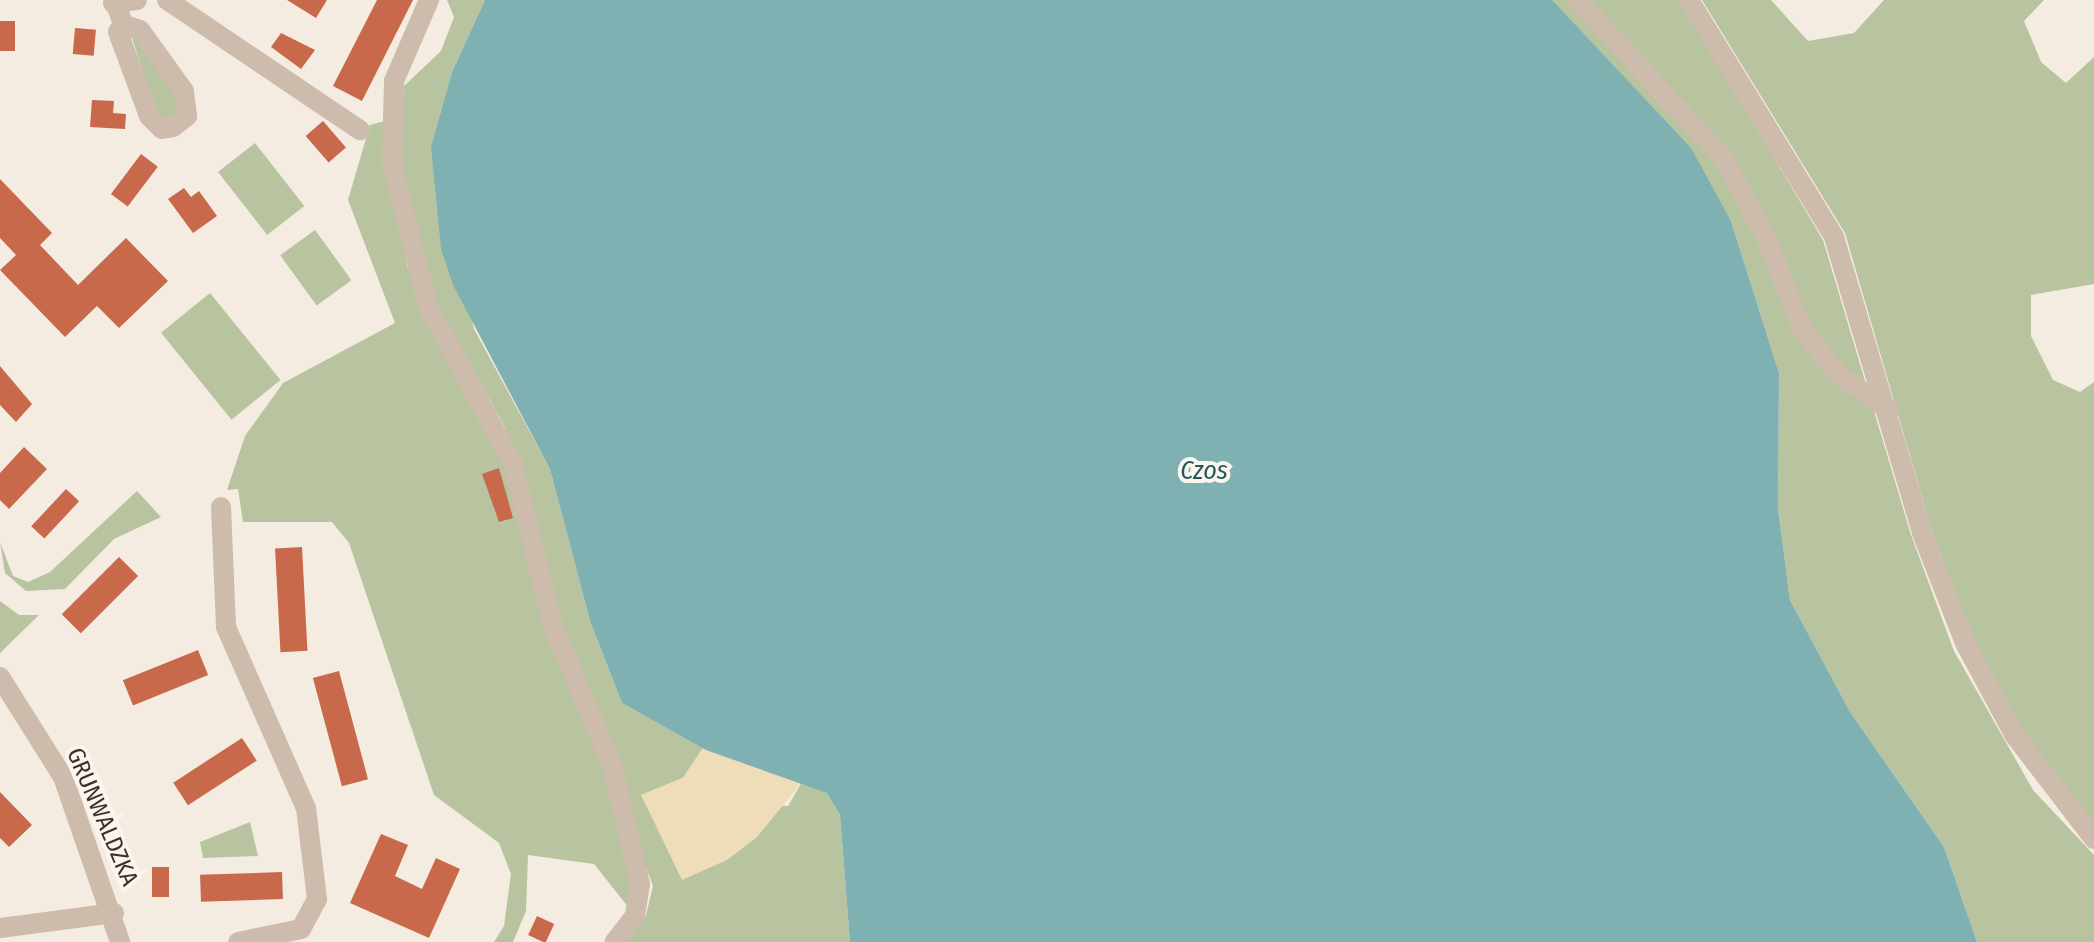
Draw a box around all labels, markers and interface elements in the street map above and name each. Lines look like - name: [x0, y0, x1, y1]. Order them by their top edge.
- water label: Czos: [1180, 455, 1228, 487]
- street label: GRUNWALDZKA: [60, 744, 144, 890]

